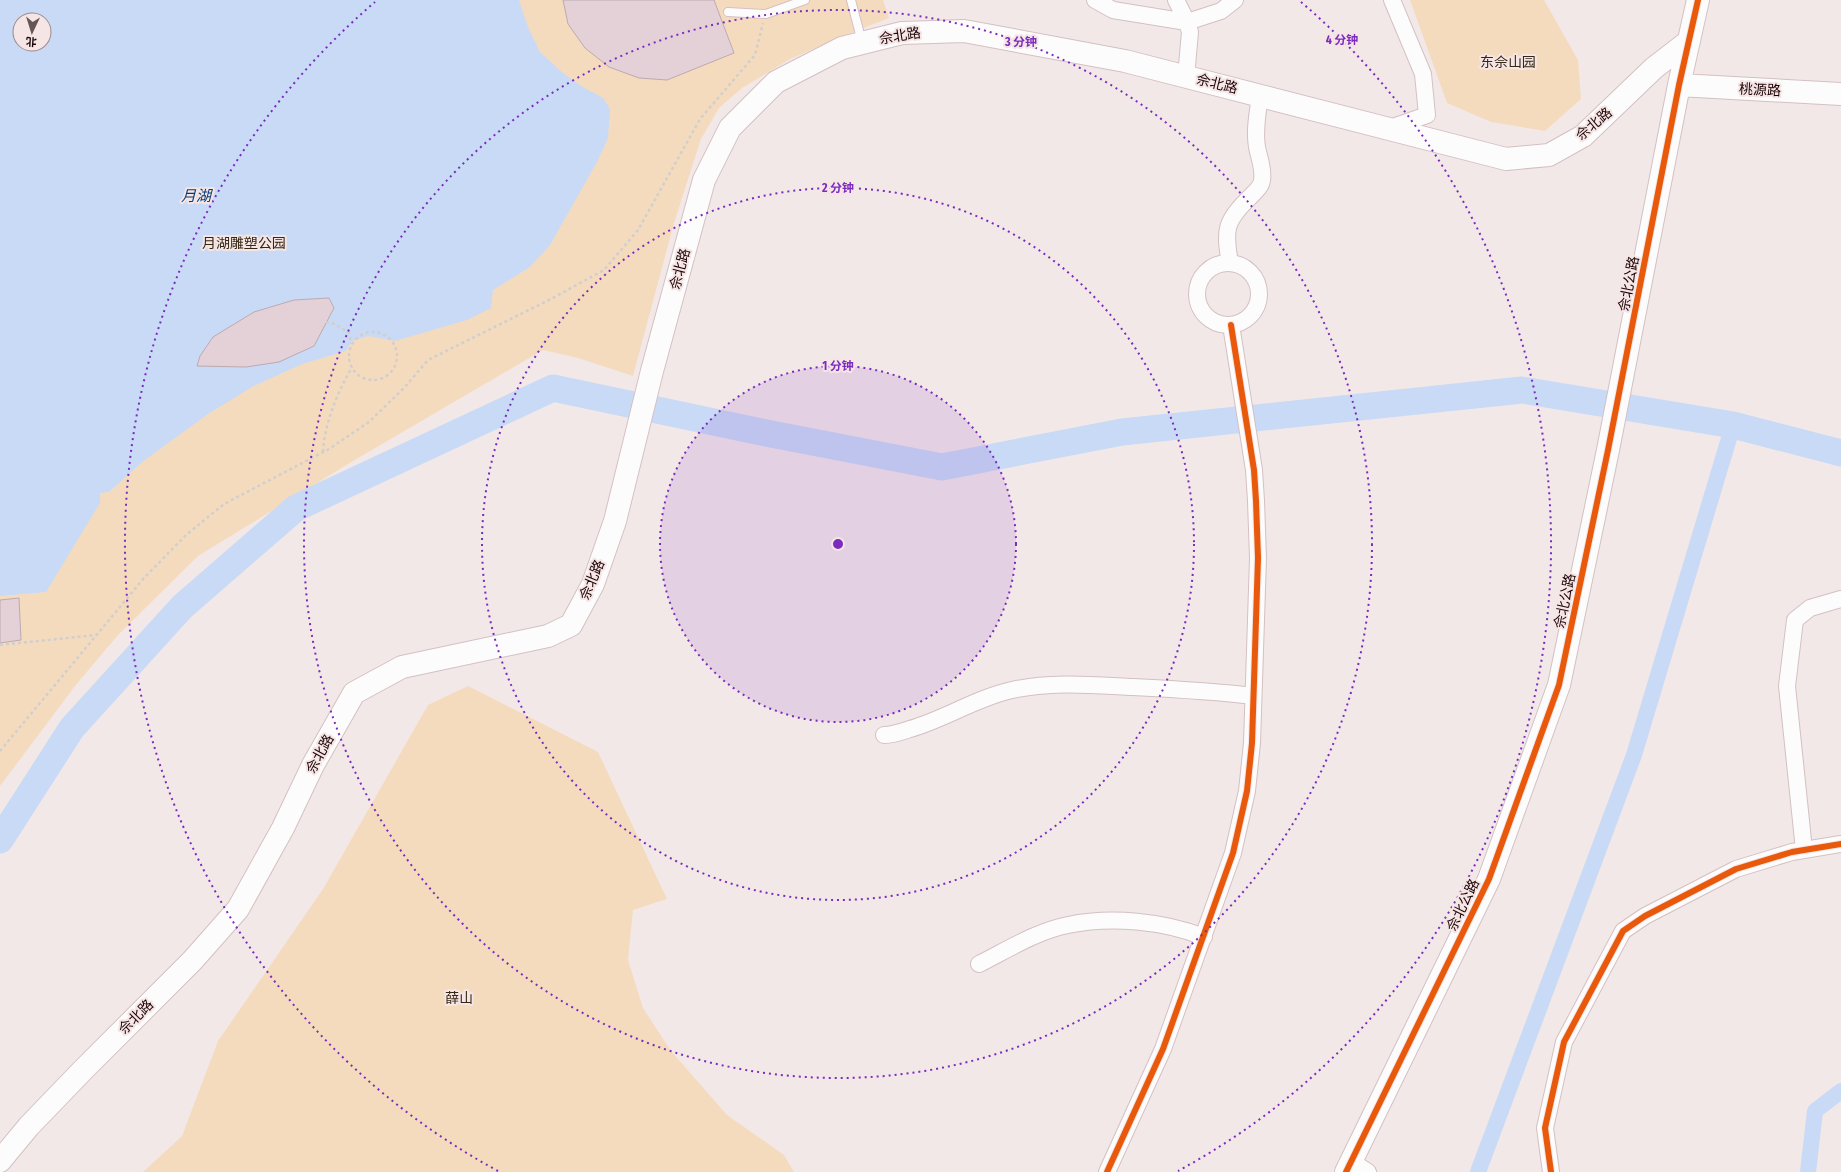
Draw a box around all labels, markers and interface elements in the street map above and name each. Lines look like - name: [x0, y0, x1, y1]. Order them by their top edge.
- north arrow: [12, 12, 52, 52]
- street label: 佘北路: [878, 24, 922, 48]
- text: 4 分钟: [1326, 33, 1358, 47]
- text: 北: [25, 35, 37, 48]
- text: 3 分钟: [1004, 35, 1037, 49]
- park label: 东佘山园: [1480, 54, 1536, 71]
- street label: 佘北路: [1195, 71, 1239, 97]
- street label: 桃源路: [1739, 80, 1781, 100]
- street label: 佘北路: [1572, 104, 1616, 144]
- text: 2 分钟: [821, 181, 854, 195]
- water label: 月湖: [181, 187, 213, 205]
- park label: 月湖雕塑公园: [202, 235, 286, 252]
- street label: 佘北路: [666, 247, 694, 291]
- street label: 佘北公路: [1615, 255, 1643, 313]
- text: 1 分钟: [822, 359, 854, 373]
- centre of rings: [831, 537, 845, 551]
- street label: 佘北路: [576, 557, 608, 603]
- street label: 佘北公路: [1551, 572, 1579, 630]
- street label: 佘北路: [302, 732, 338, 776]
- street label: 佘北公路: [1443, 876, 1483, 934]
- park label: 薛山: [445, 990, 473, 1007]
- street label: 佘北路: [115, 996, 157, 1038]

